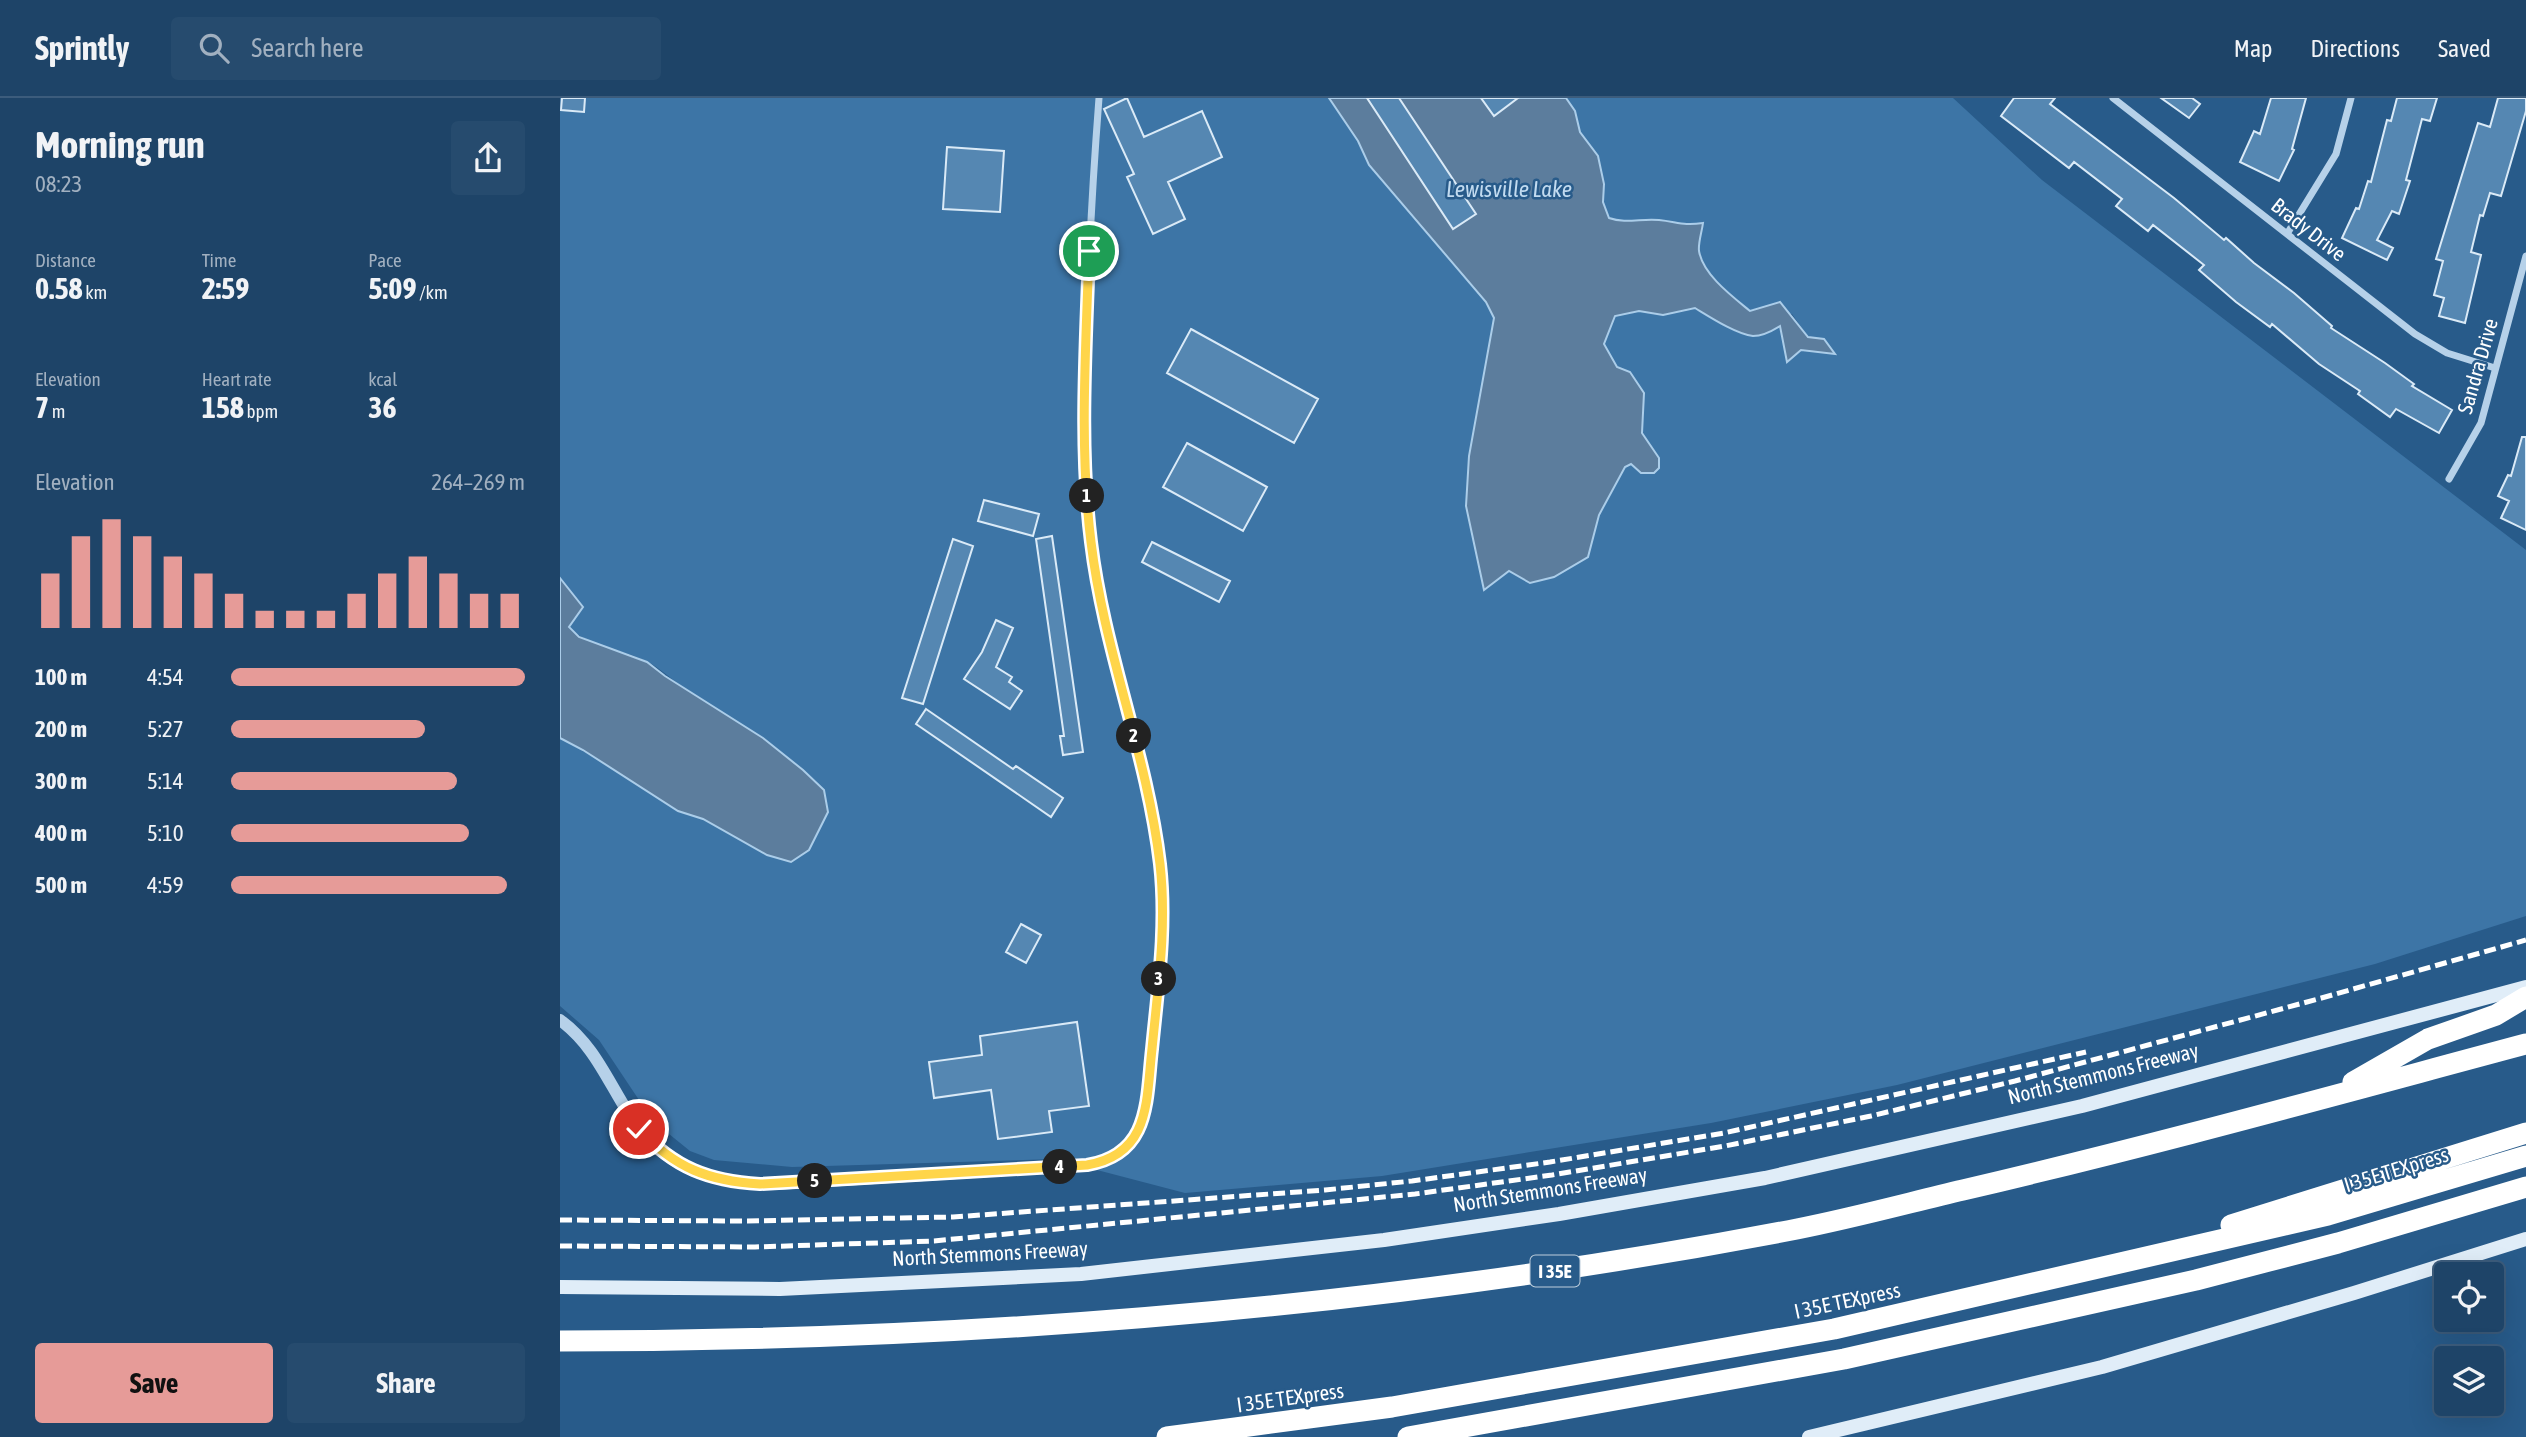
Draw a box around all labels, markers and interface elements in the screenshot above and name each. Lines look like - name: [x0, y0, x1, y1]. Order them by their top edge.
- search box: [171, 17, 661, 80]
- text: Sprintly: [35, 29, 129, 67]
- icon: search: [195, 29, 233, 67]
- text: Search here: [251, 33, 364, 63]
- text: Map: [2234, 35, 2272, 62]
- text: Directions: [2310, 35, 2400, 62]
- text: Saved: [2438, 35, 2491, 62]
- button: share: [451, 121, 525, 195]
- text: Morning run: [35, 123, 205, 166]
- text: 08:23: [35, 171, 82, 197]
- water label: Lewisville Lake: [1446, 176, 1572, 202]
- street label: Brady Drive: [2267, 193, 2351, 265]
- pin: [1059, 221, 1119, 281]
- icon: arrive: [1070, 232, 1108, 270]
- text: Distance: [35, 249, 96, 271]
- text: Time: [202, 249, 236, 271]
- text: Pace: [368, 249, 402, 271]
- text: 0.58: [35, 271, 83, 305]
- text: 2:59: [202, 271, 249, 305]
- text: 5:09: [368, 271, 417, 305]
- text: km: [83, 281, 107, 303]
- text: /km: [417, 281, 448, 303]
- street label: Sandra Drive: [2452, 316, 2502, 416]
- text: Elevation: [35, 368, 101, 390]
- text: Heart rate: [202, 368, 272, 390]
- text: kcal: [368, 368, 397, 390]
- text: 7: [35, 390, 49, 424]
- text: 158: [202, 390, 244, 424]
- text: 36: [368, 390, 397, 424]
- text: m: [49, 400, 65, 422]
- text: bpm: [244, 400, 278, 422]
- text: Elevation: [35, 469, 115, 495]
- text: 264–269 m: [431, 469, 525, 495]
- pin: 1: [1070, 478, 1104, 514]
- text: 1: [1082, 484, 1091, 506]
- text: 100 m: [35, 664, 87, 690]
- text: 4:54: [147, 664, 184, 690]
- text: 200 m: [35, 716, 87, 742]
- text: 5:27: [147, 716, 184, 742]
- pin: 2: [1116, 718, 1152, 754]
- text: 2: [1129, 724, 1138, 746]
- text: 300 m: [35, 768, 87, 794]
- text: 5:14: [147, 768, 184, 794]
- text: 400 m: [35, 820, 87, 846]
- text: 5:10: [147, 820, 184, 846]
- text: 500 m: [35, 872, 87, 898]
- text: 4:59: [147, 872, 184, 898]
- pin: 3: [1142, 962, 1176, 996]
- text: 3: [1154, 967, 1163, 989]
- street label: North Stemmons Freeway: [2005, 1038, 2201, 1108]
- pin: [609, 1099, 669, 1159]
- icon: check: [620, 1110, 658, 1148]
- street label: I 35E TEXpress: [2341, 1142, 2451, 1196]
- pin: 4: [1042, 1150, 1078, 1184]
- text: 4: [1055, 1155, 1064, 1177]
- street label: North Stemmons Freeway: [1451, 1162, 1649, 1216]
- pin: 5: [798, 1164, 832, 1198]
- text: 5: [810, 1169, 819, 1191]
- street label: North Stemmons Freeway: [892, 1236, 1089, 1270]
- road number: I 35E: [1530, 1256, 1580, 1287]
- map controls: [2434, 1262, 2504, 1416]
- button: locate: [2434, 1262, 2504, 1332]
- street label: I 35E TEXpress: [1792, 1277, 1902, 1323]
- button: Save: [35, 1343, 273, 1423]
- button: Share: [287, 1343, 525, 1423]
- button: layers: [2434, 1346, 2504, 1416]
- street label: I 35E TEXpress: [1235, 1378, 1345, 1416]

